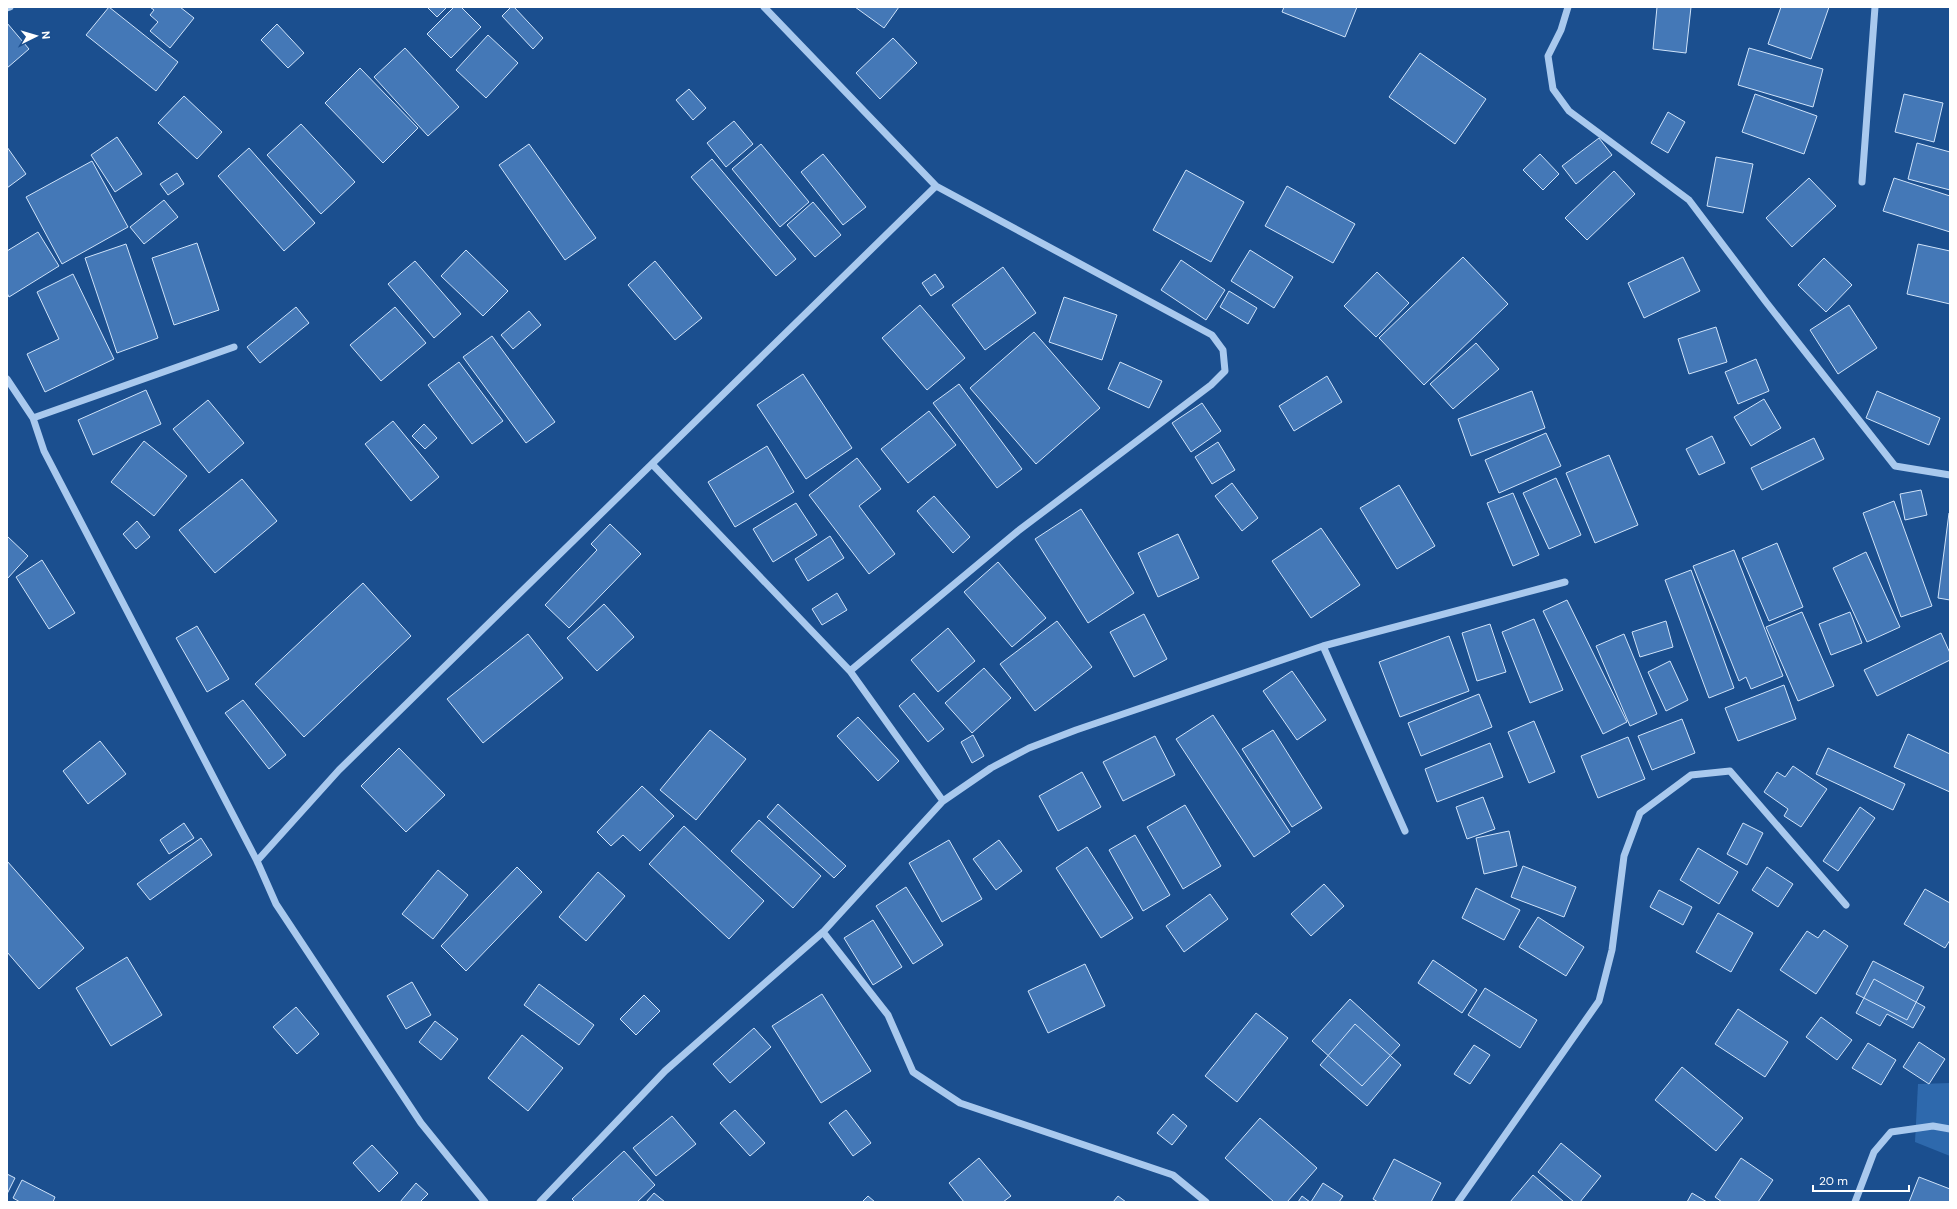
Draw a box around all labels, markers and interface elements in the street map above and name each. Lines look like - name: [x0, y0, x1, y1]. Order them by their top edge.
- north arrow: [16, 16, 56, 56]
- text: N: [39, 31, 53, 40]
- scale bar: [1813, 1167, 1909, 1193]
- text: 20 m: [1819, 1173, 1848, 1189]

